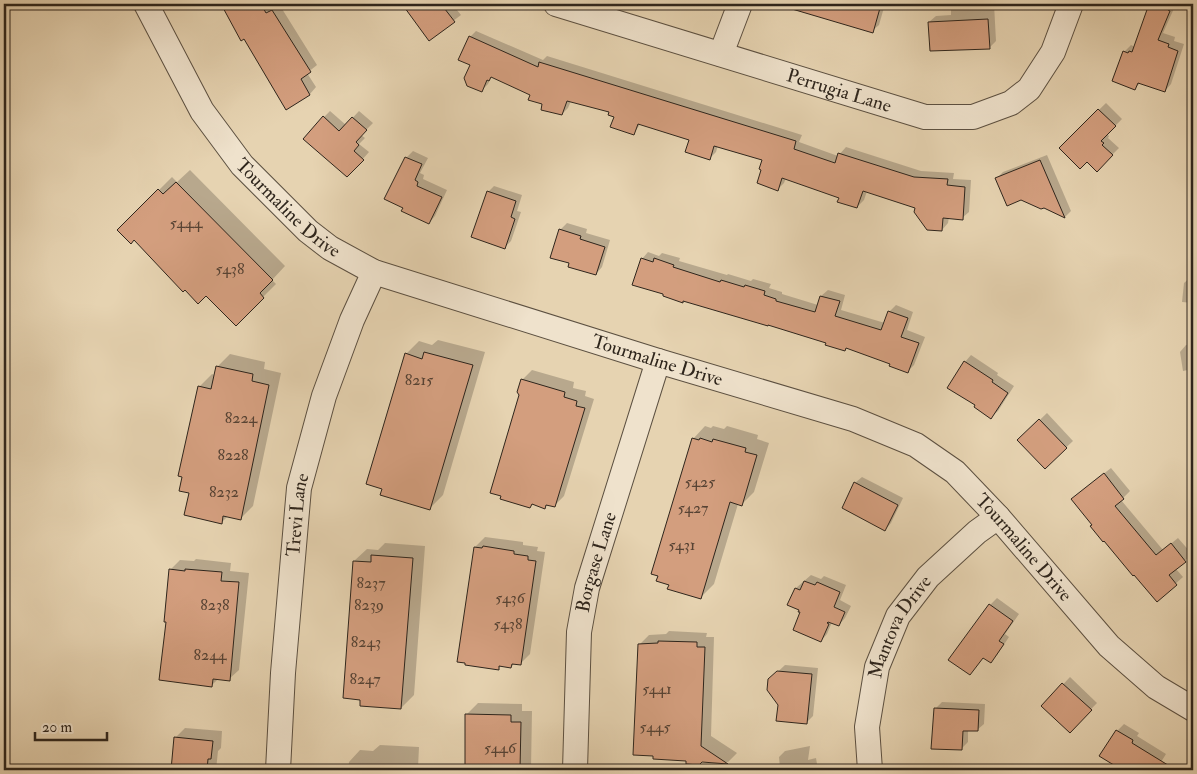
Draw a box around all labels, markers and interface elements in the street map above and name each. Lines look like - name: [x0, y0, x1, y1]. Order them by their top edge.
- street label: Perrugia Lane: [784, 63, 894, 118]
- street label: Tourmaline Drive: [230, 153, 344, 263]
- house number: 5444: [170, 213, 204, 233]
- house number: 5438: [216, 259, 245, 279]
- street label: Tourmaline Drive: [589, 329, 726, 392]
- house number: 8215: [405, 370, 433, 390]
- house number: 8224: [225, 408, 259, 428]
- house number: 8228: [217, 445, 249, 465]
- street label: Trevi Lane: [281, 470, 315, 557]
- house number: 5425: [685, 472, 715, 492]
- house number: 8232: [209, 482, 239, 502]
- street label: Tourmaline Drive: [970, 489, 1077, 606]
- house number: 5427: [678, 498, 709, 518]
- street label: Borgase Lane: [571, 509, 622, 614]
- house number: 5431: [668, 535, 696, 555]
- street label: Mantova Drive: [863, 571, 937, 680]
- house number: 8237: [356, 573, 386, 593]
- house number: 5436: [495, 588, 526, 608]
- house number: 8238: [200, 595, 230, 615]
- house number: 8239: [354, 595, 384, 615]
- house number: 5438: [494, 614, 523, 634]
- house number: 8243: [351, 632, 381, 652]
- house number: 8244: [194, 645, 228, 665]
- house number: 8247: [349, 669, 381, 689]
- house number: 5441: [642, 679, 672, 699]
- scale bar: [35, 709, 108, 741]
- house number: 5445: [640, 717, 670, 737]
- text: 20 m: [42, 718, 72, 737]
- house number: 5446: [484, 738, 517, 758]

